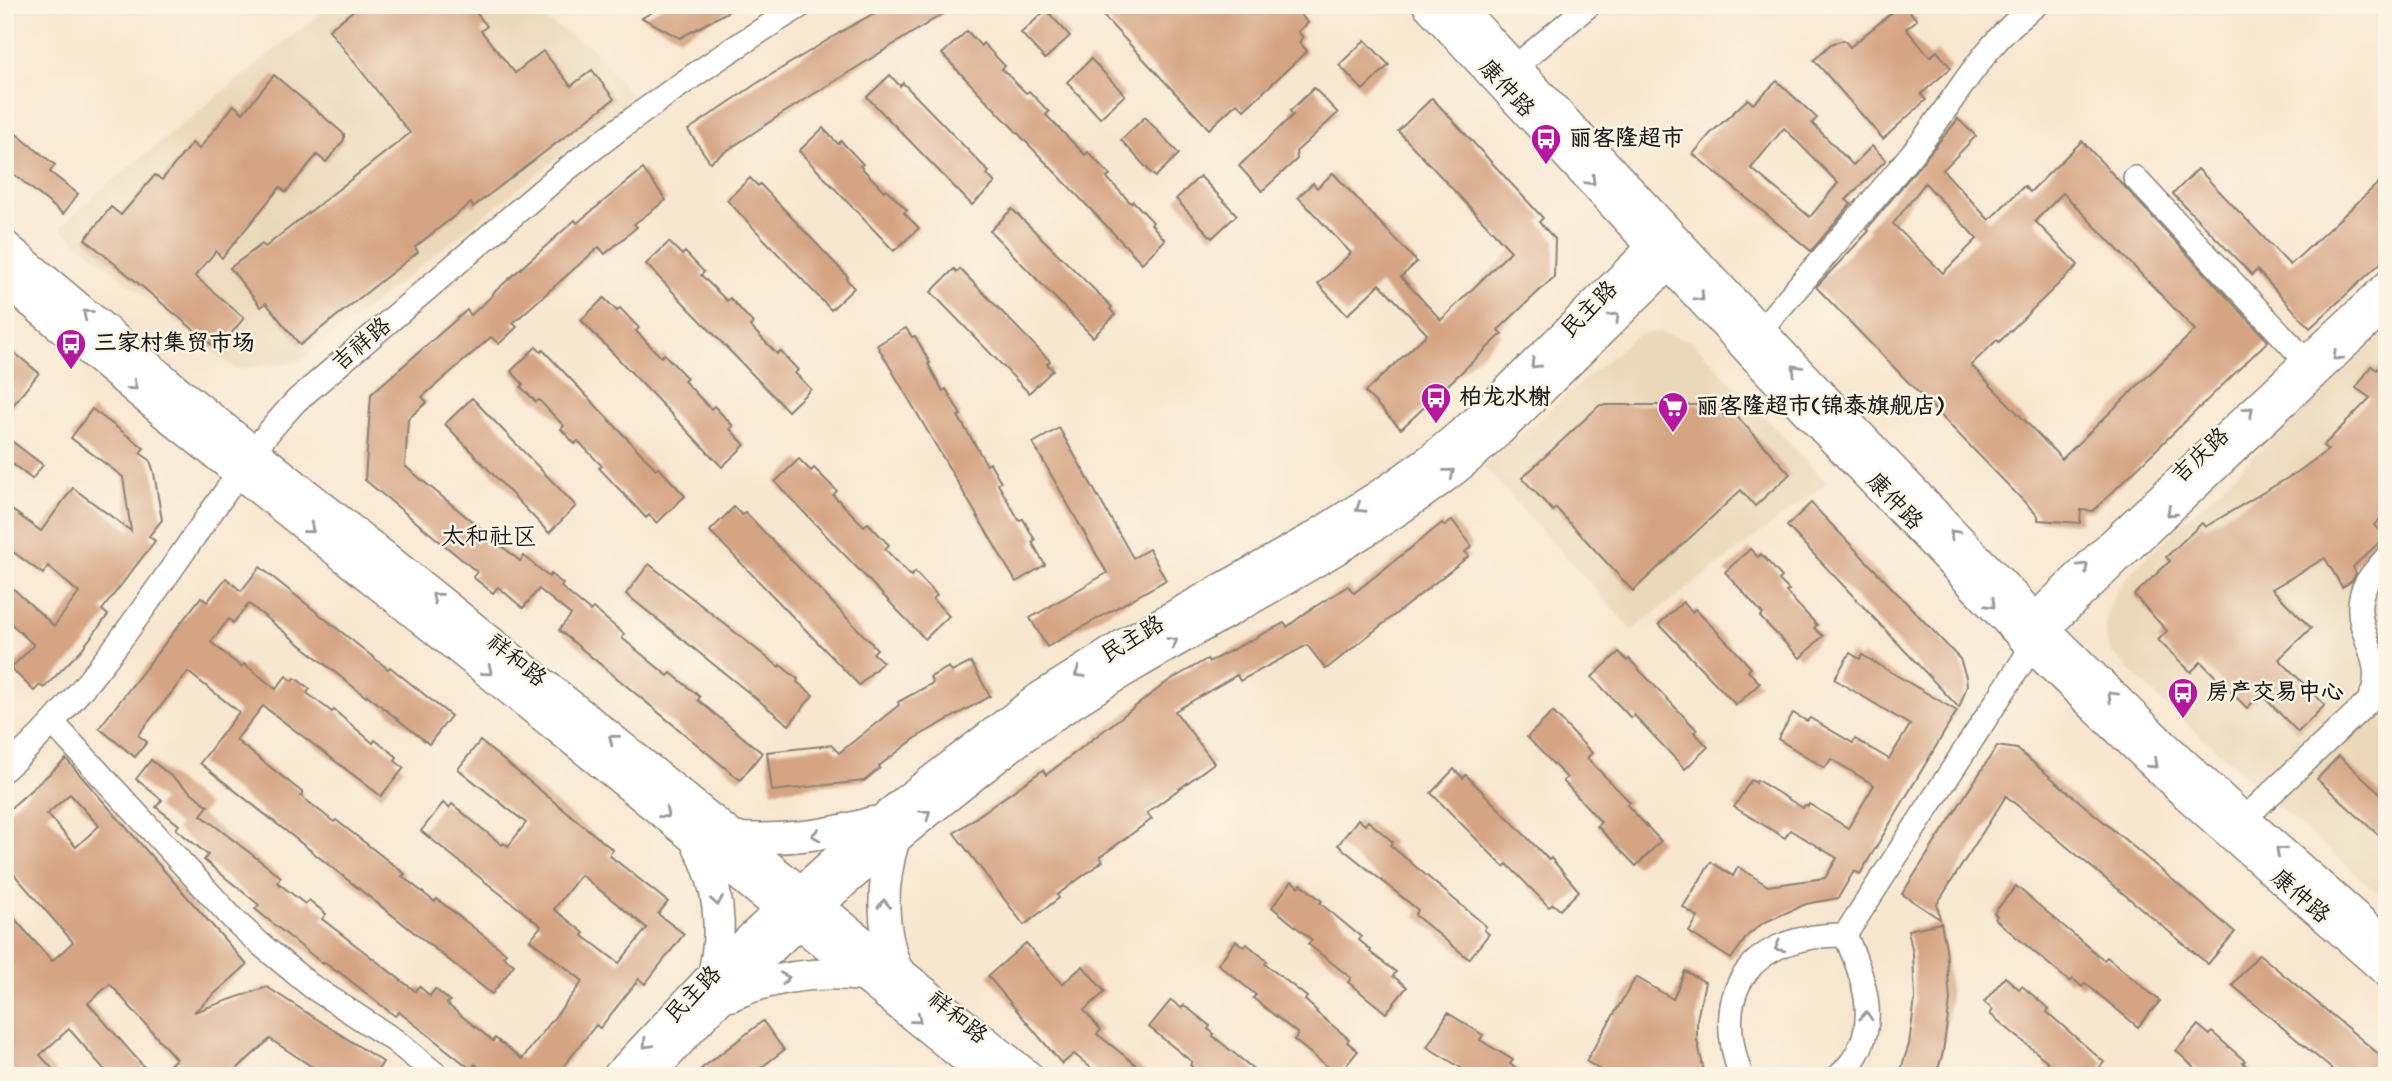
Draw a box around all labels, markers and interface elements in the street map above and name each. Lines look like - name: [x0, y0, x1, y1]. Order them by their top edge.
- street label: 康仲路: [1472, 54, 1540, 124]
- bus stop icon: 丽客隆超市: [1529, 122, 1563, 166]
- place label: 丽客隆超市: [1569, 124, 1684, 154]
- one-way arrow: [1583, 173, 1595, 186]
- street label: 民主路: [1555, 275, 1625, 345]
- one-way arrow: [1691, 289, 1704, 302]
- one-way arrow: [82, 310, 95, 322]
- street label: 吉祥路: [326, 311, 398, 379]
- one-way arrow: [1607, 312, 1620, 325]
- bus stop icon: 三家村集贸市场: [54, 327, 88, 371]
- place label: 三家村集贸市场: [94, 329, 255, 359]
- one-way arrow: [2332, 348, 2345, 360]
- one-way arrow: [1530, 356, 1543, 369]
- one-way arrow: [1792, 364, 1805, 377]
- one-way arrow: [125, 378, 138, 390]
- bus stop icon: 柏龙水榭: [1419, 381, 1453, 425]
- place label: 柏龙水榭: [1459, 383, 1551, 413]
- supermarket icon: 丽客隆超市(锦泰旗舰店): [1656, 390, 1690, 434]
- place label: 丽客隆超市(锦泰旗舰店): [1696, 392, 1945, 422]
- one-way arrow: [2241, 406, 2254, 419]
- street label: 吉庆路: [2166, 422, 2236, 490]
- street label: 康仲路: [1859, 467, 1929, 537]
- one-way arrow: [1442, 468, 1455, 481]
- one-way arrow: [1354, 500, 1367, 513]
- one-way arrow: [2166, 503, 2179, 516]
- one-way arrow: [302, 521, 315, 533]
- district label: 太和社区: [441, 522, 537, 553]
- one-way arrow: [1949, 529, 1962, 542]
- one-way arrow: [2076, 562, 2089, 575]
- one-way arrow: [431, 593, 444, 605]
- one-way arrow: [1983, 596, 1996, 609]
- street label: 民主路: [1096, 609, 1170, 671]
- street label: 祥和路: [480, 628, 552, 694]
- one-way arrow: [1165, 637, 1178, 650]
- one-way arrow: [480, 663, 492, 676]
- one-way arrow: [1073, 664, 1086, 677]
- bus stop icon: 房产交易中心: [2166, 676, 2200, 720]
- place label: 房产交易中心: [2206, 678, 2344, 708]
- one-way arrow: [2108, 692, 2121, 705]
- one-way arrow: [609, 735, 622, 747]
- one-way arrow: [2145, 756, 2158, 769]
- one-way arrow: [656, 806, 669, 818]
- one-way arrow: [918, 809, 930, 822]
- one-way arrow: [811, 827, 822, 842]
- one-way arrow: [2275, 846, 2288, 859]
- street label: 康仲路: [2264, 863, 2336, 931]
- one-way arrow: [709, 895, 724, 907]
- one-way arrow: [876, 899, 892, 909]
- one-way arrow: [1773, 939, 1786, 953]
- street label: 民主路: [659, 960, 729, 1030]
- one-way arrow: [779, 972, 791, 987]
- street label: 祥和路: [921, 985, 993, 1051]
- one-way arrow: [909, 1011, 922, 1023]
- one-way arrow: [1858, 1011, 1873, 1022]
- one-way arrow: [642, 1036, 655, 1049]

